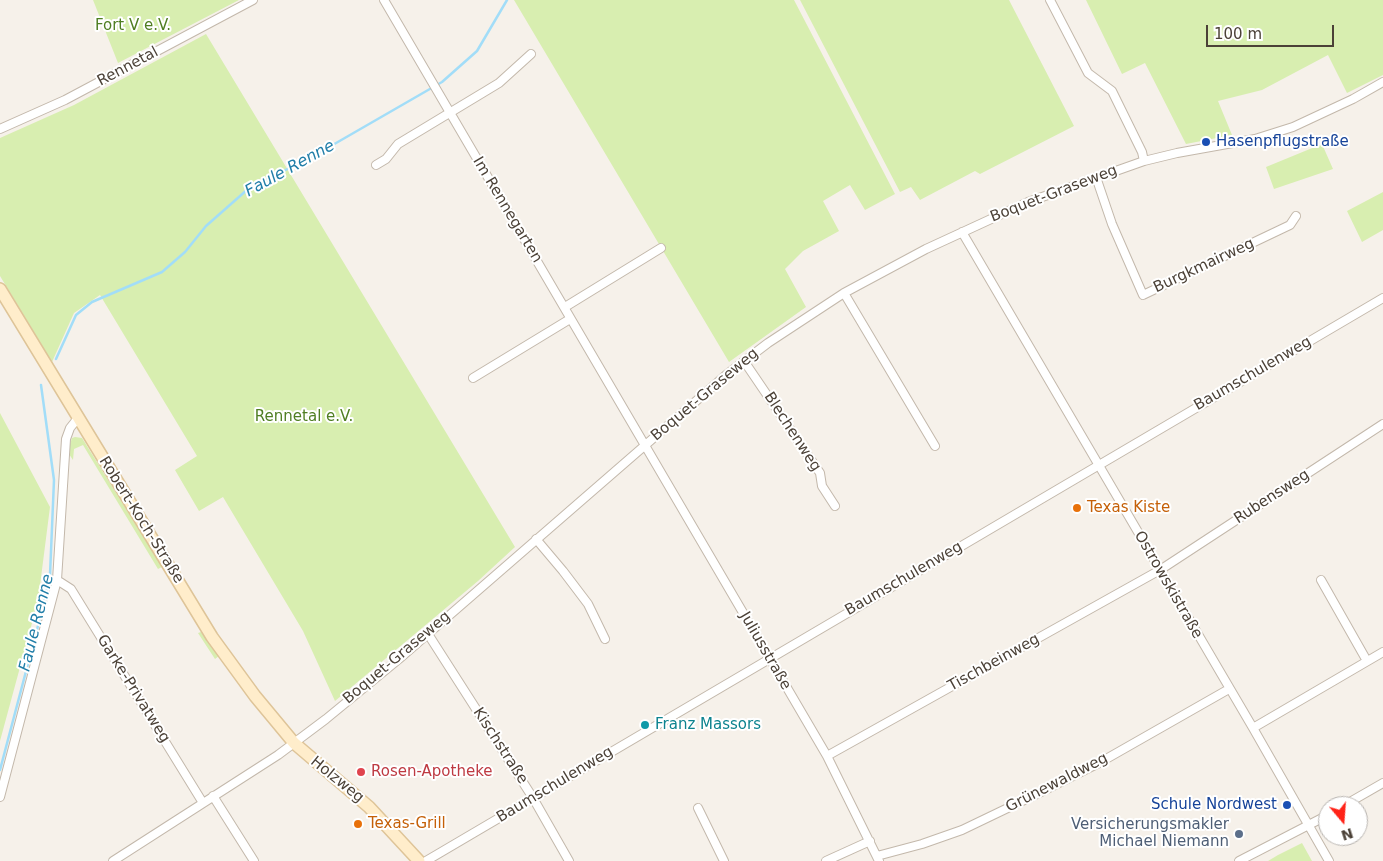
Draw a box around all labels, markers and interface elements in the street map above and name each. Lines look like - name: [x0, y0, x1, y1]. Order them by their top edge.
- scale bar: [1208, 15, 1336, 47]
- park label: Fort V e.V.: [95, 17, 171, 35]
- text: 100 m: [1214, 25, 1262, 43]
- street label: Rennetal: [94, 43, 162, 91]
- place label: Hasenpflugstraße: [1216, 133, 1349, 151]
- water label: Faule Renne: [242, 136, 338, 202]
- marker: Hasenpflugstraße: [1200, 136, 1212, 148]
- street label: Im Rennegarten: [468, 154, 546, 266]
- street label: Boquet-Graseweg: [988, 161, 1120, 227]
- street label: Burgkmairweg: [1151, 235, 1257, 297]
- street label: Baumschulenweg: [1191, 333, 1315, 415]
- street label: Boquet-Graseweg: [648, 345, 762, 445]
- street label: Blechenweg: [760, 389, 824, 475]
- park label: Rennetal e.V.: [255, 408, 353, 426]
- street label: Robert-Koch-Straße: [95, 453, 187, 587]
- street label: Rubensweg: [1231, 466, 1313, 528]
- place label: Texas Kiste: [1087, 499, 1170, 517]
- marker: Texas Kiste: [1071, 502, 1083, 514]
- street label: Ostrowskistraße: [1130, 528, 1206, 642]
- street label: Baumschulenweg: [842, 538, 966, 620]
- water label: Faule Renne: [16, 572, 58, 674]
- street label: Boquet-Graseweg: [340, 608, 454, 708]
- street label: Juliusstraße: [735, 609, 795, 693]
- street label: Tischbeinweg: [945, 630, 1043, 696]
- street label: Garke-Privatweg: [93, 632, 173, 746]
- street label: Kischstraße: [469, 704, 531, 788]
- place label: Franz Massors: [655, 716, 761, 734]
- marker: Franz Massors: [639, 719, 651, 731]
- street label: Baumschulenweg: [494, 743, 616, 827]
- street label: Grünewaldweg: [1003, 750, 1111, 816]
- street label: Holzweg: [307, 753, 367, 807]
- place label: Rosen-Apotheke: [371, 763, 493, 781]
- marker: Rosen-Apotheke: [355, 766, 367, 778]
- place label: Schule Nordwest: [1151, 796, 1277, 814]
- north arrow: [1318, 796, 1368, 846]
- marker: Schule Nordwest: [1281, 799, 1293, 811]
- place label: Texas-Grill: [368, 815, 446, 833]
- place label: Versicherungsmakler Michael Niemann: [1071, 816, 1229, 851]
- marker: Texas-Grill: [352, 818, 364, 830]
- text: N: [1339, 825, 1355, 844]
- marker: Versicherungsmakler Michael Niemann: [1233, 828, 1245, 840]

